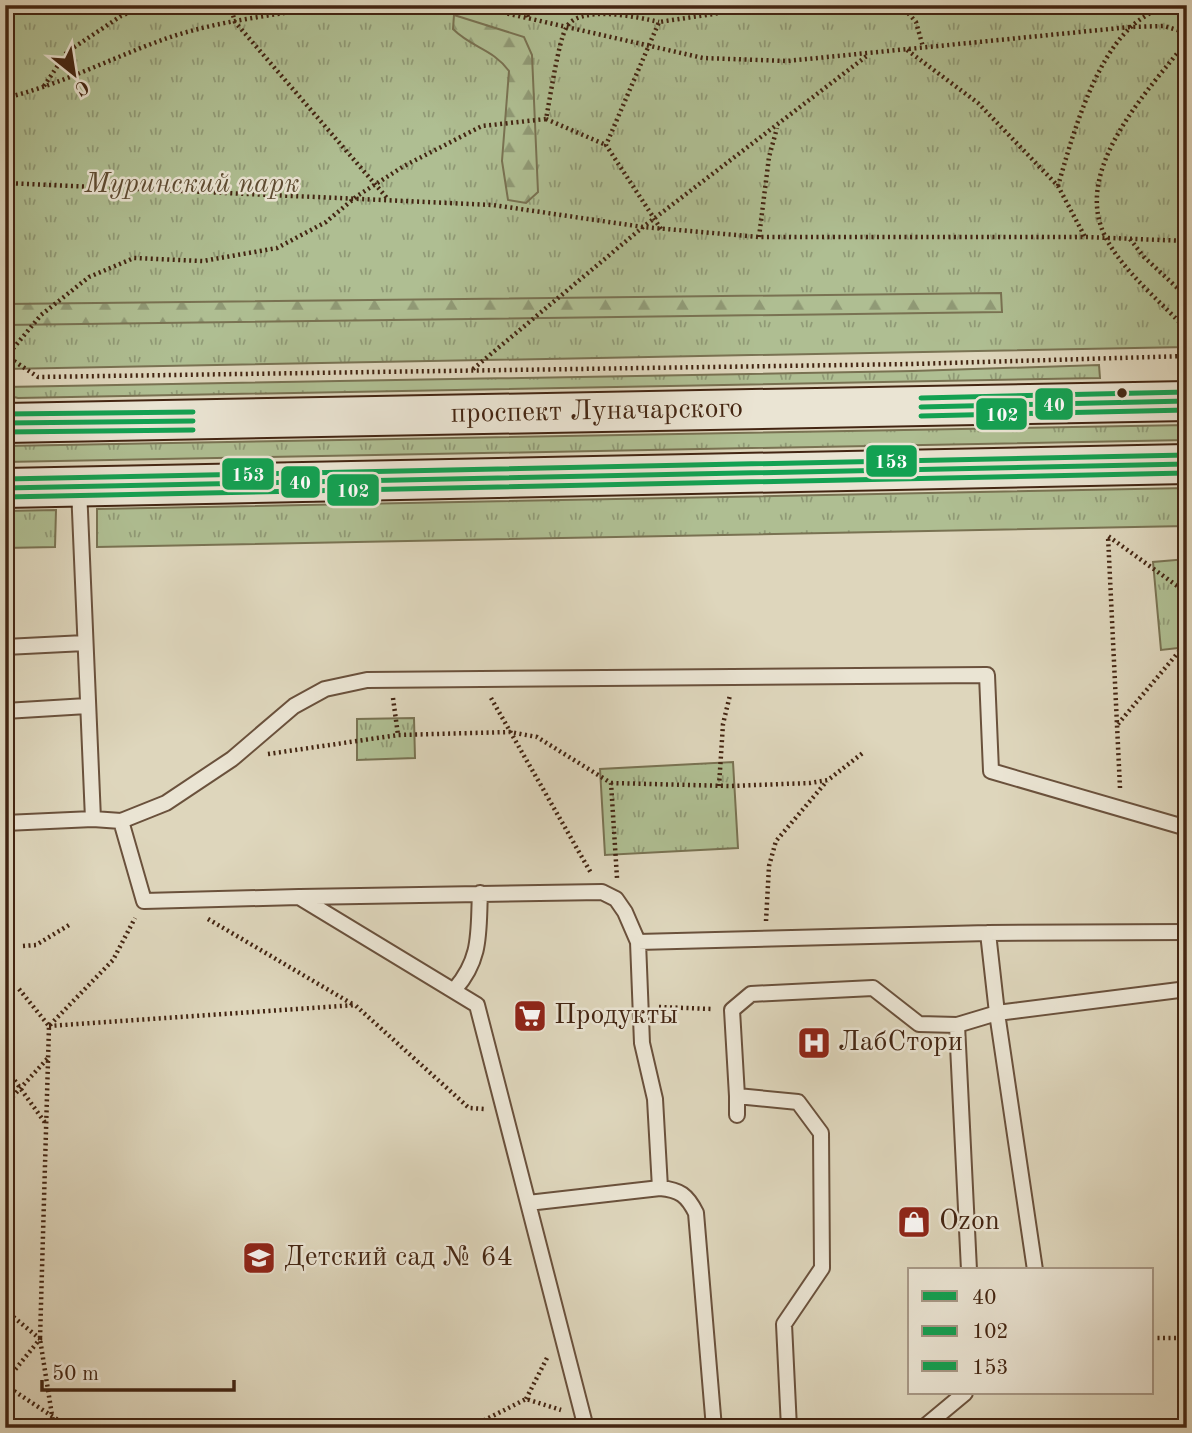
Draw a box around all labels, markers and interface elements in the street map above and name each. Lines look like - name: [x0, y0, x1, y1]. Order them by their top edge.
- north arrow: [38, 38, 108, 108]
- text: С: [71, 75, 91, 98]
- park label: Муринский парк: [84, 171, 300, 199]
- unlabelled marker: [1115, 386, 1129, 400]
- line badge: 40: [1034, 387, 1074, 421]
- street label: проспект Луначарского: [450, 395, 743, 429]
- line badge: 102: [975, 397, 1028, 431]
- text: 40: [1043, 397, 1065, 416]
- text: 102: [985, 407, 1019, 426]
- line badge: 153: [865, 444, 918, 478]
- text: 153: [874, 454, 908, 473]
- line badge: 153: [221, 457, 275, 491]
- line badge: 40: [280, 465, 321, 499]
- text: 153: [231, 467, 265, 486]
- line badge: 102: [326, 473, 380, 507]
- text: 40: [289, 475, 311, 494]
- text: 102: [336, 483, 370, 502]
- supermarket icon: Продукты: [511, 997, 549, 1035]
- place label: Продукты: [554, 1002, 678, 1030]
- hospital icon: ЛабСтори: [795, 1024, 833, 1062]
- place label: ЛабСтори: [838, 1029, 963, 1057]
- shop icon: Ozon: [895, 1203, 933, 1241]
- place label: Ozon: [939, 1208, 1000, 1236]
- school or university icon: Детский сад № 64: [240, 1239, 278, 1277]
- place label: Детский сад № 64: [284, 1244, 513, 1272]
- legend: [908, 1268, 1154, 1394]
- text: 40: [972, 1288, 996, 1309]
- text: 102: [972, 1322, 1009, 1343]
- scale bar: [42, 1349, 234, 1393]
- text: 153: [972, 1358, 1009, 1379]
- text: 50 m: [52, 1364, 99, 1385]

